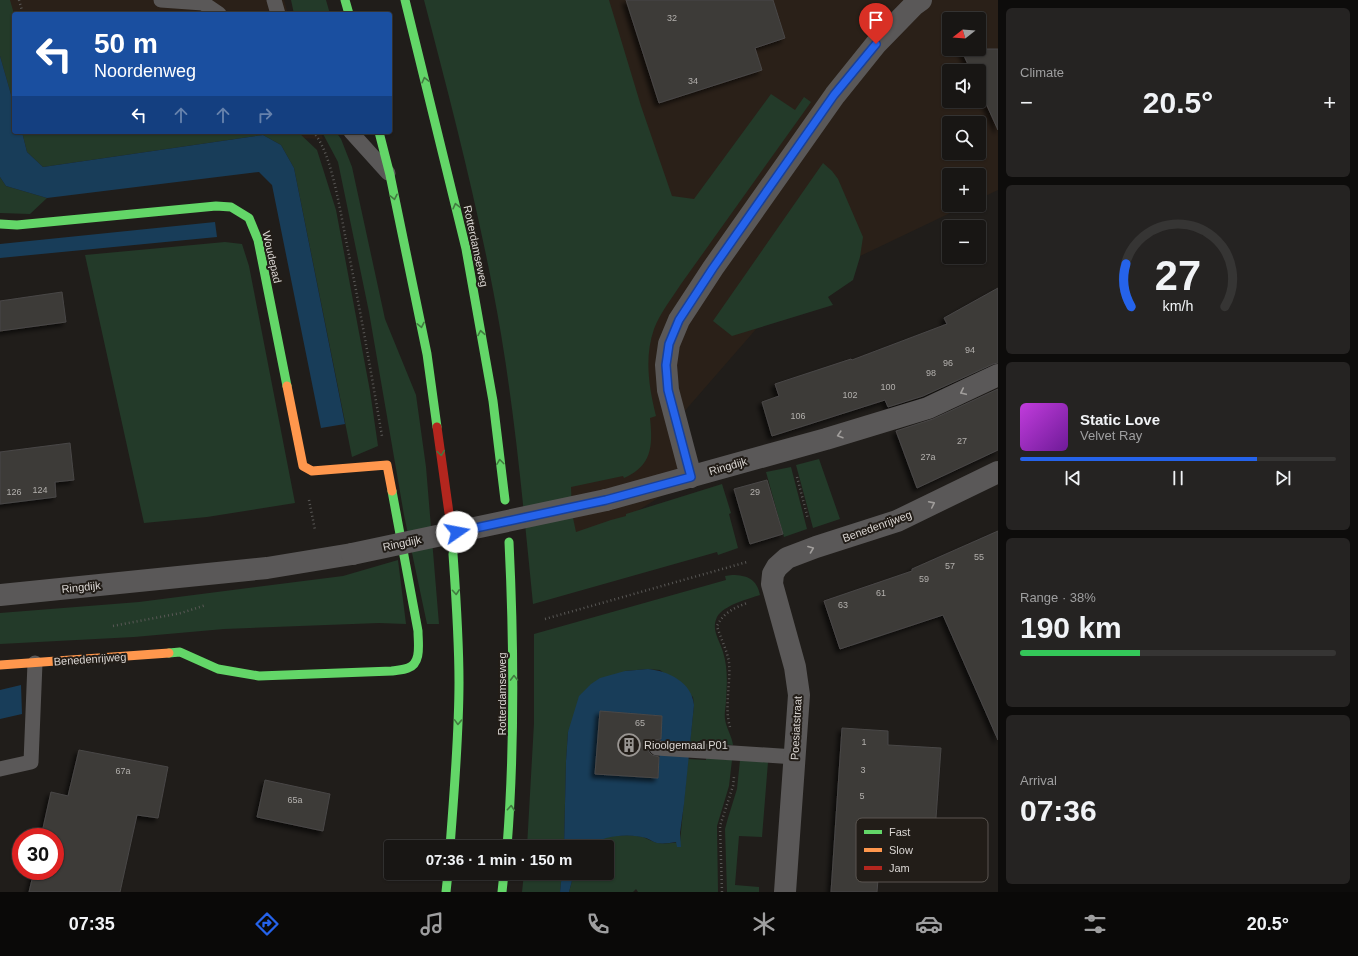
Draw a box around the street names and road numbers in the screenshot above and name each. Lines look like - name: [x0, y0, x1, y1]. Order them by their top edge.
- street label: Rotterdamseweg: [461, 204, 491, 288]
- street label: Woudepad: [260, 230, 284, 284]
- street label: Ringdijk: [708, 455, 749, 477]
- street label: Benedenrijweg: [841, 508, 913, 544]
- street label: Ringdijk: [382, 533, 423, 553]
- street label: Ringdijk: [61, 579, 102, 595]
- street label: Benedenrijweg: [53, 650, 127, 668]
- street label: Rotterdamseweg: [496, 652, 508, 736]
- street label: Poesiatstraat: [788, 696, 804, 760]

